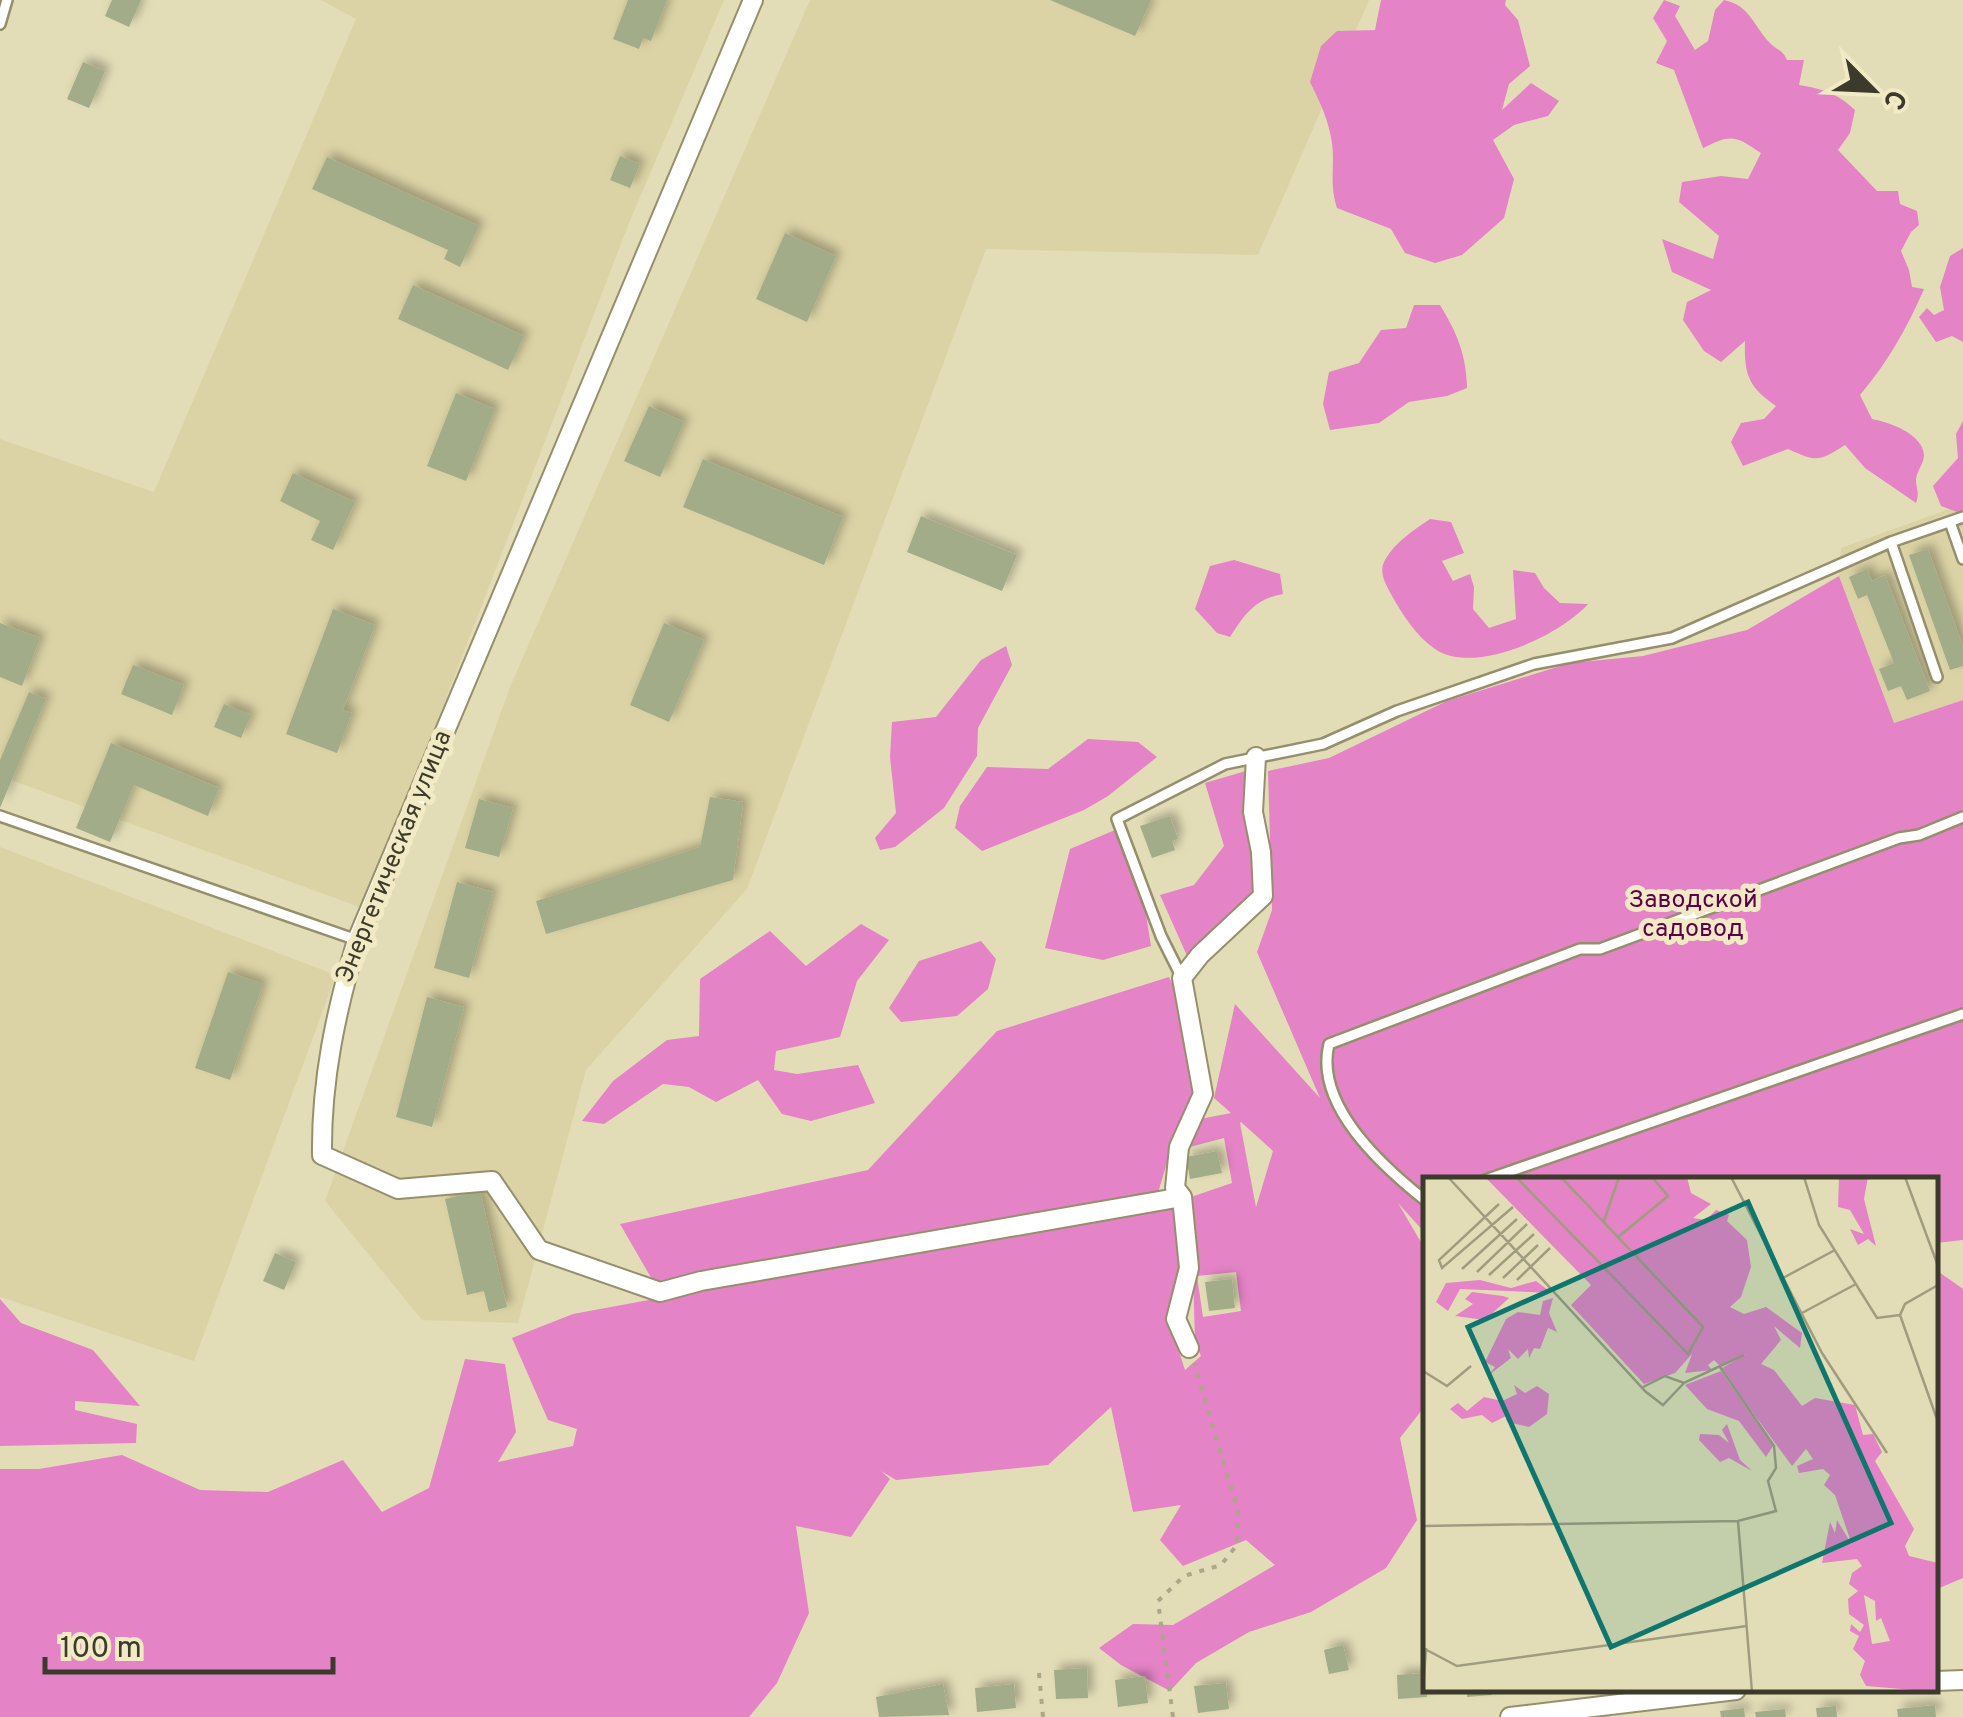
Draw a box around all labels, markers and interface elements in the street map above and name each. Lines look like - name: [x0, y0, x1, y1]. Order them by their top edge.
- north arrow: [1823, 40, 1923, 140]
- text: С: [1873, 83, 1913, 114]
- street label: Энергетическая улица: [330, 726, 460, 988]
- park label: Заводской садовод: [1628, 885, 1758, 946]
- inset map: [1423, 1177, 1938, 1692]
- scale bar: [45, 1612, 332, 1674]
- text: 100 m: [60, 1631, 142, 1668]

